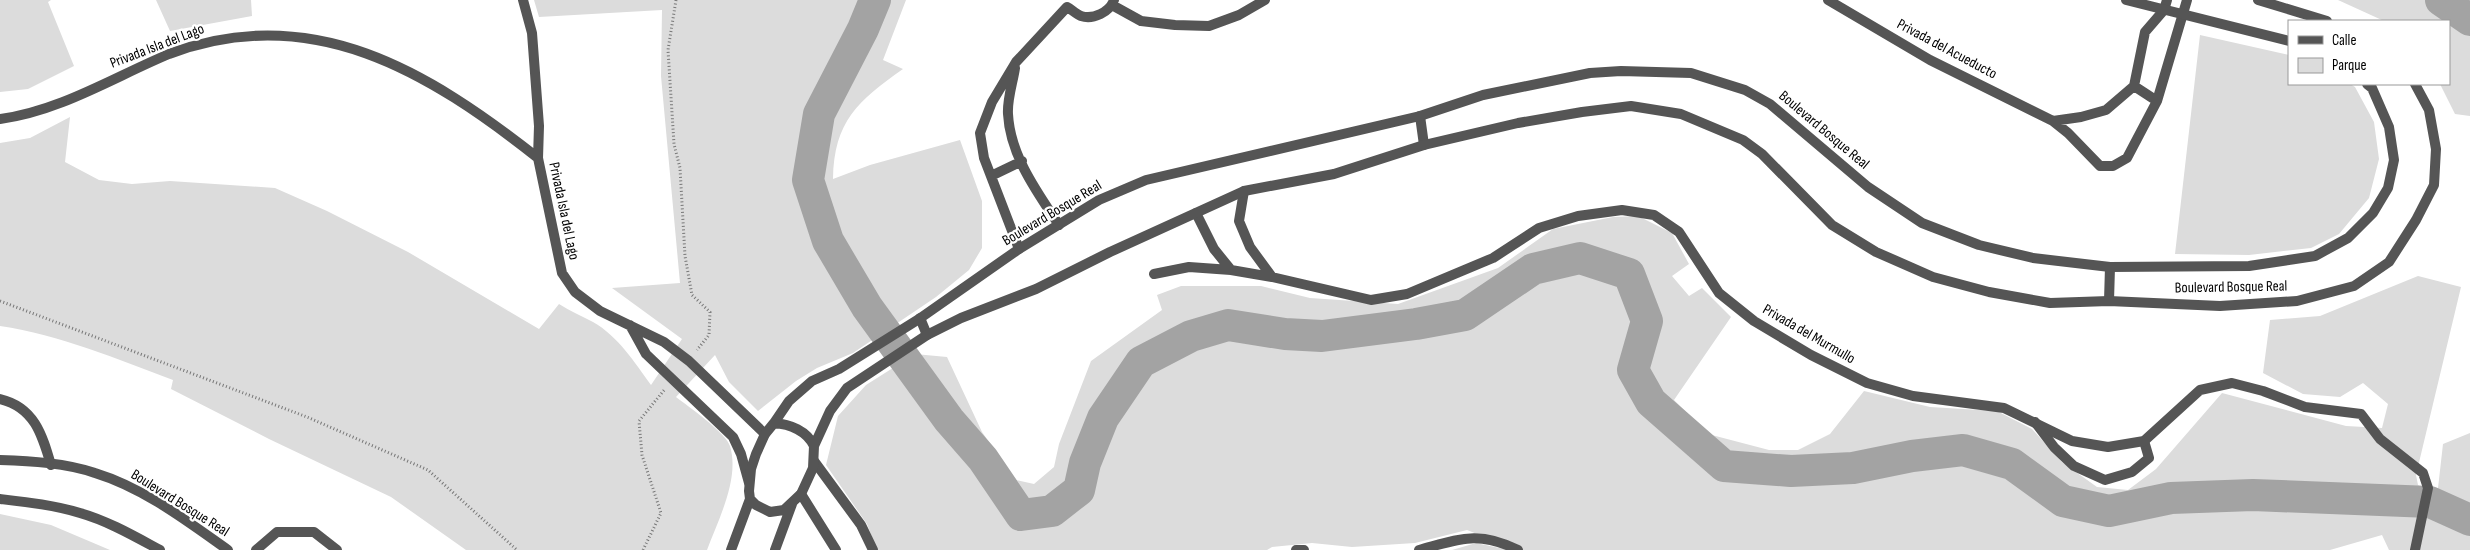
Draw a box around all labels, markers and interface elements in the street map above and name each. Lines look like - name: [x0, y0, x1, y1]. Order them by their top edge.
- street label: Privada del Acueducto: [1894, 15, 2000, 83]
- street label: Privada Isla del Lago: [107, 19, 207, 73]
- legend: [2288, 20, 2450, 85]
- text: Calle: [2332, 31, 2356, 50]
- text: Parque: [2332, 56, 2367, 75]
- street label: Boulevard Bosque Real: [1775, 87, 1873, 173]
- street label: Privada Isla del Lago: [544, 160, 584, 262]
- street label: Boulevard Bosque Real: [999, 176, 1105, 250]
- street label: Boulevard Bosque Real: [2175, 277, 2287, 297]
- street label: Privada del Murmullo: [1759, 300, 1859, 368]
- street label: Boulevard Bosque Real: [127, 465, 233, 541]

